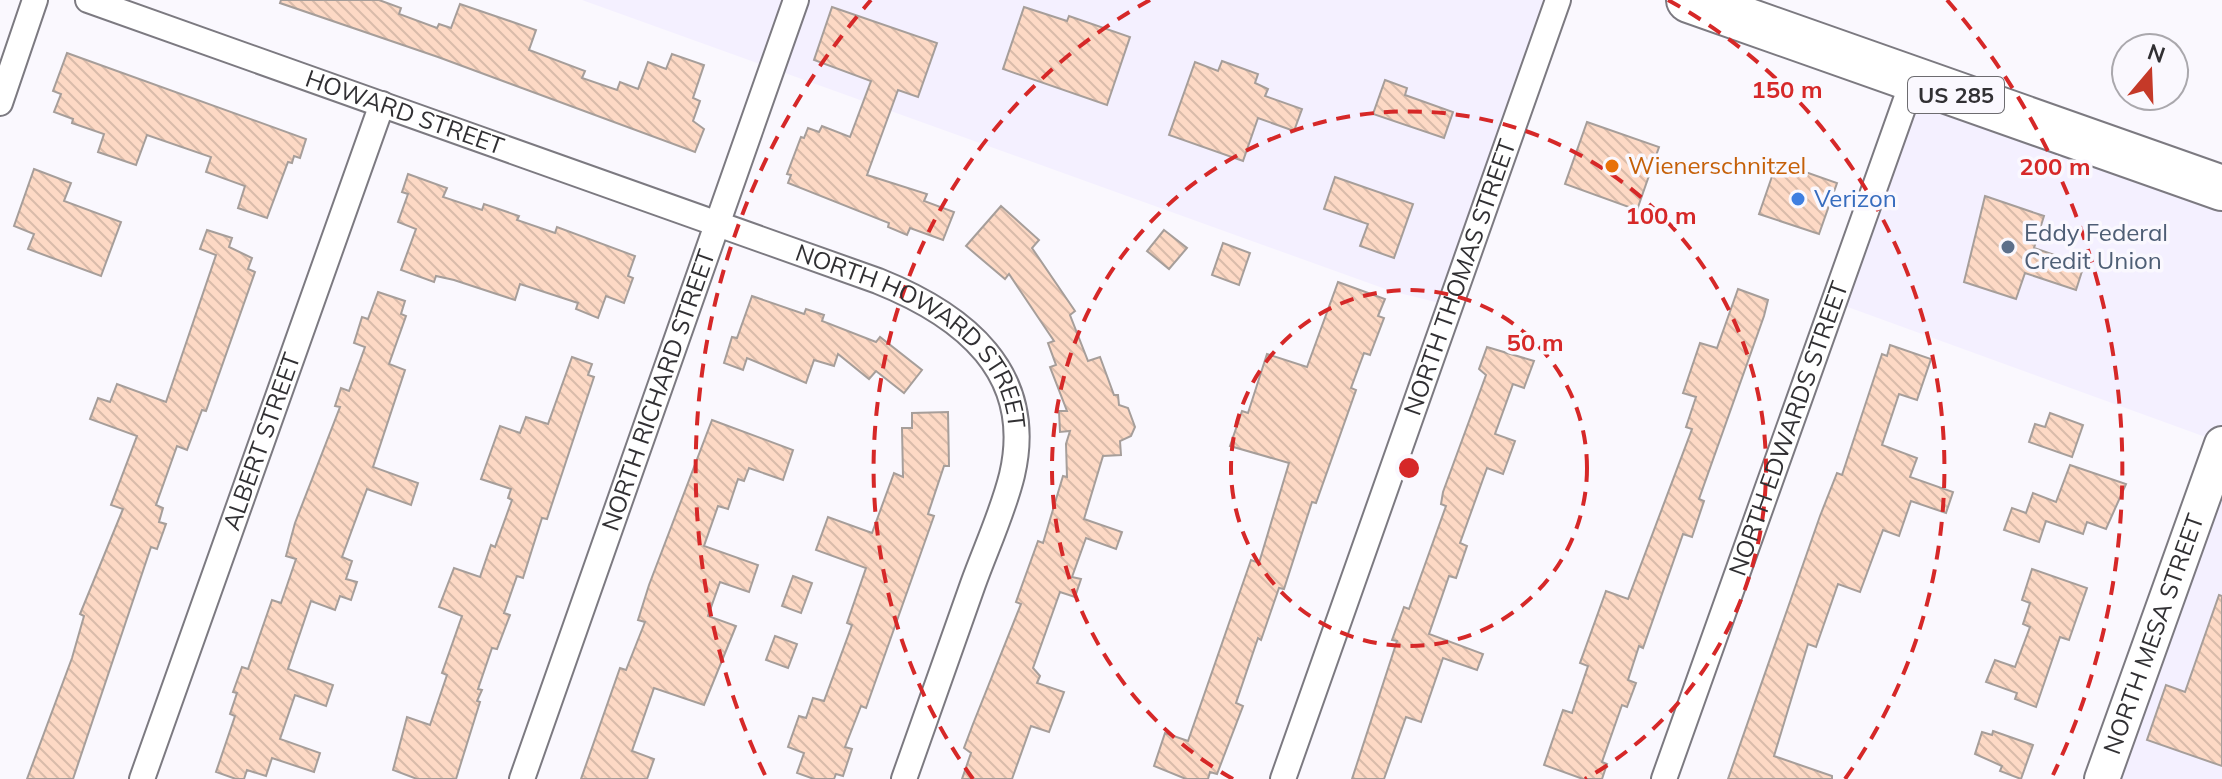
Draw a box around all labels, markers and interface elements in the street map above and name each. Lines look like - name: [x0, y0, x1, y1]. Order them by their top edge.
- north arrow: [2110, 32, 2190, 112]
- text: N: [2144, 37, 2169, 69]
- street label: HOWARD STREET: [302, 63, 509, 161]
- text: 150 m: [1751, 74, 1823, 104]
- road number: US 285: [1908, 77, 2004, 113]
- street label: NORTH THOMAS STREET: [1397, 135, 1522, 419]
- place label: Wienerschnitzel: [1628, 150, 1806, 180]
- text: 200 m: [2019, 151, 2091, 181]
- marker: Wienerschnitzel: [1603, 157, 1621, 175]
- place label: Verizon: [1814, 183, 1897, 213]
- marker: Verizon: [1789, 190, 1807, 208]
- text: 100 m: [1625, 200, 1697, 230]
- place label: Eddy Federal Credit Union: [2024, 217, 2168, 275]
- street label: NORTH HOWARD STREET: [792, 237, 1033, 430]
- marker: Eddy Federal Credit Union: [1999, 238, 2017, 256]
- street label: NORTH RICHARD STREET: [595, 245, 721, 535]
- street label: NORTH EDWARDS STREET: [1722, 277, 1854, 579]
- text: 50 m: [1507, 327, 1563, 357]
- street label: ALBERT STREET: [216, 348, 306, 534]
- centre of rings: [1395, 454, 1423, 482]
- street label: NORTH MESA STREET: [2096, 509, 2210, 758]

